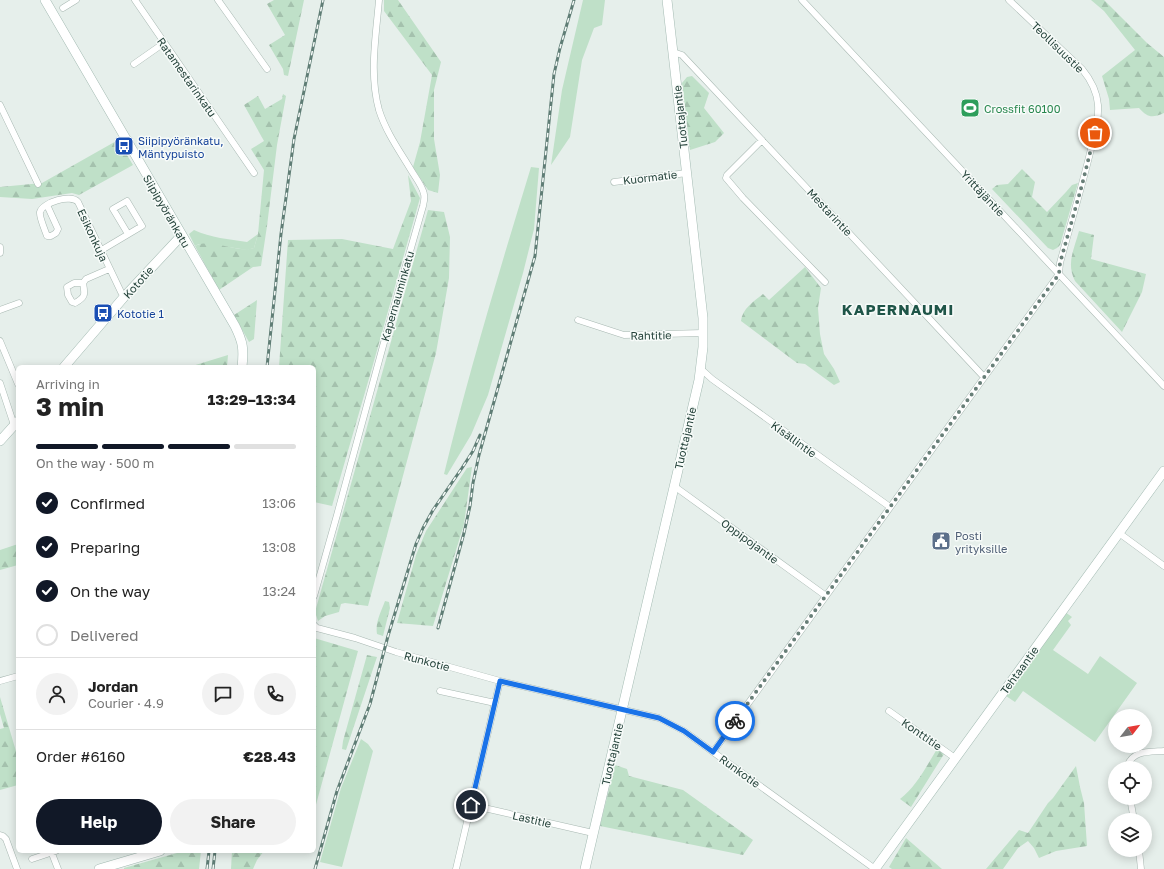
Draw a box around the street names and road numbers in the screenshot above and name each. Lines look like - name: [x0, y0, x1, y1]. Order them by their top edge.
- street label: Teollisuustie: [1029, 19, 1087, 75]
- street label: Ratamestarinkatu: [155, 35, 219, 119]
- street label: Tuottajantie: [670, 85, 690, 149]
- street label: Kuormatie: [622, 167, 678, 187]
- street label: Yrittäjäntie: [958, 167, 1008, 219]
- street label: Siipipyöränkatu: [141, 172, 193, 250]
- street label: Mestarintie: [805, 186, 855, 238]
- street label: Esikonkuja: [75, 206, 111, 264]
- street label: Kapernauminkatu: [378, 249, 416, 343]
- street label: Kototie: [120, 263, 156, 301]
- street label: Rahtitie: [630, 328, 672, 342]
- street label: Tuottajantie: [672, 406, 698, 470]
- street label: Kisällintie: [769, 418, 819, 460]
- street label: Oppipojantie: [719, 516, 781, 566]
- street label: Tehtaantie: [997, 643, 1041, 697]
- street label: Runkotie: [403, 649, 451, 673]
- street label: Konttitie: [899, 715, 945, 753]
- street label: Tuottajantie: [599, 722, 625, 786]
- street label: Runkotie: [717, 752, 763, 790]
- street label: Lastitie: [511, 808, 553, 830]

